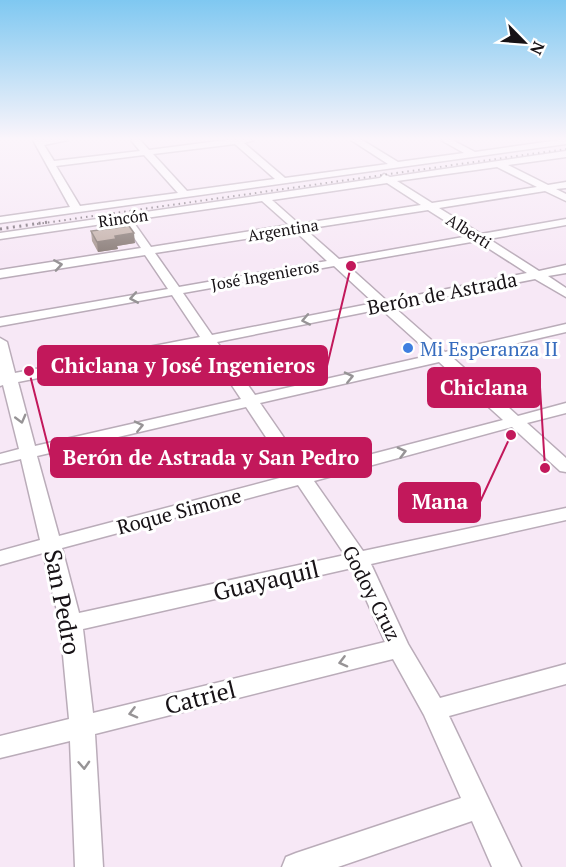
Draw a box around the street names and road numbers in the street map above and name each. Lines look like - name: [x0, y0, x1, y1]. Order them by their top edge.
- street label: Rincón: [97, 204, 150, 232]
- street label: Alberti: [442, 209, 496, 254]
- street label: Argentina: [246, 214, 320, 246]
- street label: José Ingenieros: [209, 255, 321, 295]
- street label: Berón de Astrada: [365, 265, 519, 321]
- street label: Roque Simone: [114, 481, 244, 541]
- street label: Godoy Cruz: [337, 541, 407, 645]
- street label: San Pedro: [37, 547, 89, 657]
- street label: Guayaquil: [210, 552, 322, 608]
- street label: Catriel: [161, 673, 239, 721]

